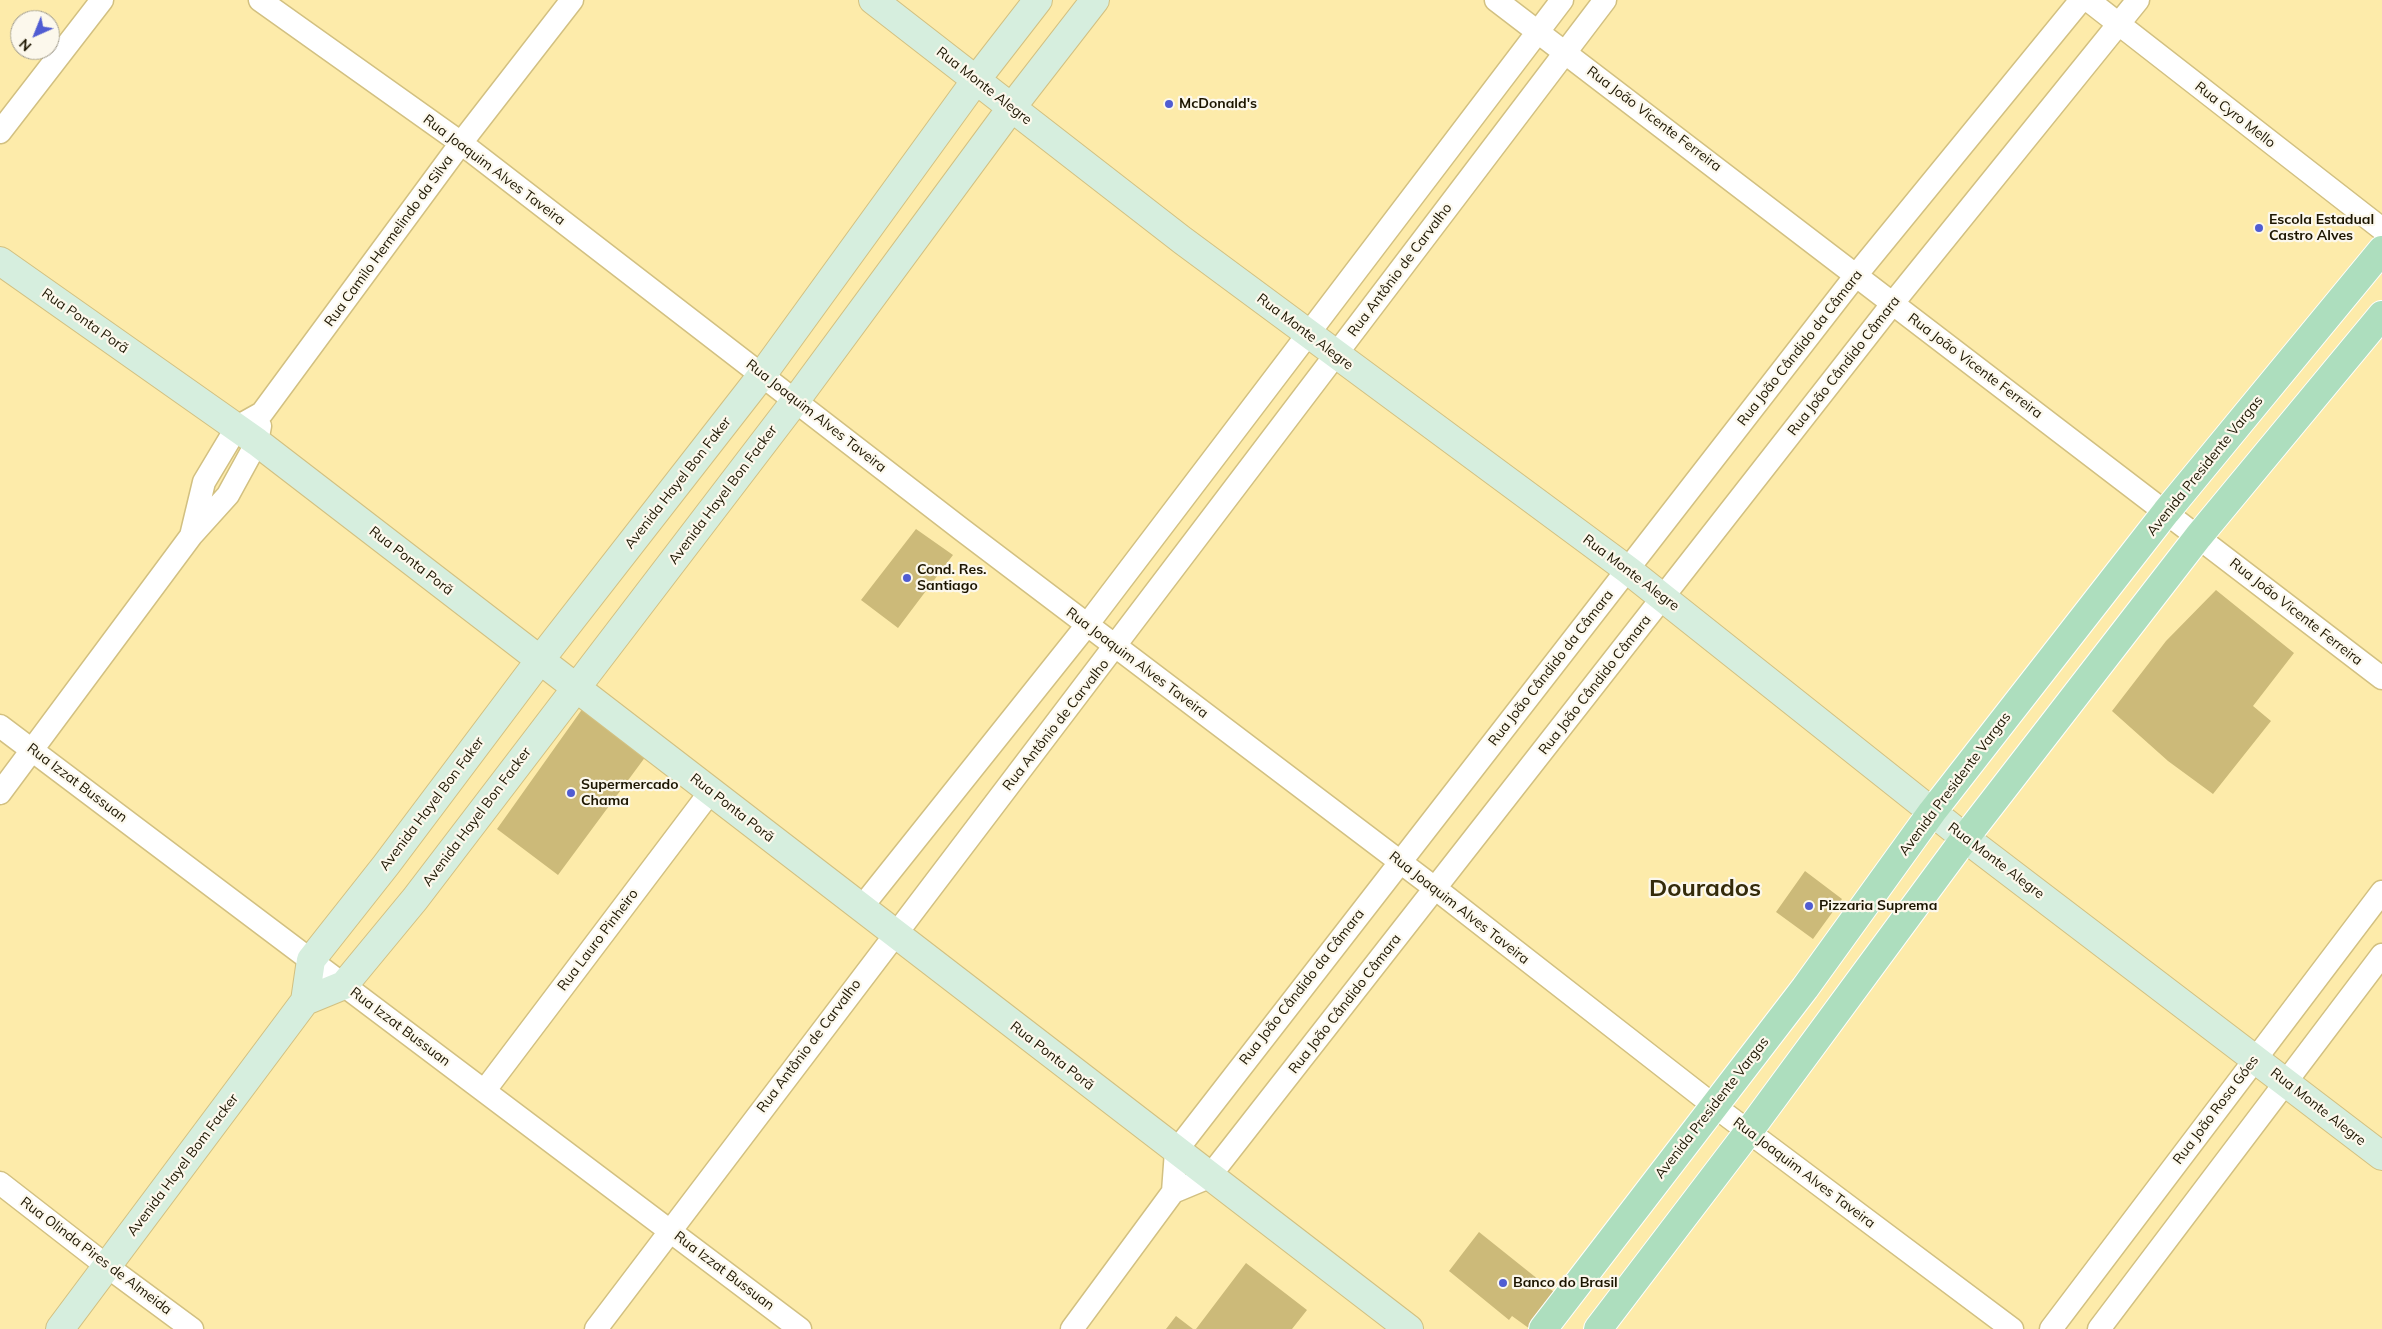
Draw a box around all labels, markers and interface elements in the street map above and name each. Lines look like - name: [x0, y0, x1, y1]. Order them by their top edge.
- north arrow: [10, 10, 60, 60]
- text: N: [15, 35, 35, 55]
- street label: Rua Monte Alegre: [933, 44, 1035, 128]
- street label: Rua João Vicente Ferreira: [1583, 63, 1725, 175]
- street label: Rua Cyro Mello: [2191, 78, 2279, 152]
- place label: McDonald's: [1179, 96, 1257, 112]
- marker: McDonald's: [1163, 98, 1175, 110]
- street label: Rua Joaquim Alves Taveira: [420, 111, 568, 229]
- street label: Rua Camilo Hermelindo da Silva: [321, 152, 457, 330]
- street label: Rua Antônio de Carvalho: [1344, 200, 1456, 340]
- place label: Escola Estadual Castro Alves: [2269, 212, 2374, 244]
- marker: Escola Estadual Castro Alves: [2253, 222, 2265, 234]
- street label: Rua João Cândido da Câmara: [1734, 267, 1866, 429]
- street label: Rua Ponta Porã: [38, 285, 132, 357]
- street label: Rua Monte Alegre: [1253, 290, 1357, 374]
- street label: Rua João Cândido Câmara: [1784, 293, 1904, 439]
- street label: Rua João Vicente Ferreira: [1904, 310, 2046, 422]
- street label: Rua Joaquim Alves Taveira: [743, 356, 889, 476]
- street label: Avenida Presidente Vargas: [2143, 393, 2267, 539]
- street label: Avenida Hayel Bon Faker: [621, 414, 735, 552]
- street label: Avenida Hayel Bon Facker: [665, 422, 781, 568]
- street label: Rua Ponta Porã: [366, 523, 456, 599]
- street label: Rua Monte Alegre: [1579, 531, 1683, 615]
- street label: Rua João Vicente Ferreira: [2226, 555, 2366, 669]
- place label: Cond. Res. Santiago: [917, 562, 987, 594]
- marker: Cond. Res. Santiago: [901, 572, 913, 584]
- street label: Rua João Cândido da Câmara: [1485, 587, 1617, 749]
- street label: Rua Joaquim Alves Taveira: [1063, 604, 1211, 722]
- street label: Rua João Cândido Câmara: [1535, 612, 1655, 758]
- street label: Rua Antônio de Carvalho: [999, 656, 1113, 794]
- street label: Avenida Presidente Vargas: [1896, 709, 2014, 859]
- street label: Avenida Hayel Bon Faker: [376, 734, 488, 874]
- street label: Rua Izzat Bussuan: [24, 740, 130, 826]
- street label: Avenida Hayel Bon Facker: [419, 744, 535, 890]
- street label: Rua Ponta Porã: [687, 770, 777, 846]
- place label: Supermercado Chama: [581, 777, 679, 810]
- marker: Supermercado Chama: [565, 787, 577, 799]
- street label: Rua Monte Alegre: [1944, 819, 2048, 903]
- street label: Rua Joaquim Alves Taveira: [1386, 848, 1532, 968]
- district label: Dourados: [1649, 875, 1761, 903]
- street label: Rua Lauro Pinheiro: [554, 886, 642, 994]
- place label: Pizzaria Suprema: [1819, 898, 1937, 914]
- marker: Pizzaria Suprema: [1803, 900, 1815, 912]
- street label: Rua João Cândido da Câmara: [1236, 906, 1368, 1068]
- street label: Rua João Cândido Câmara: [1285, 931, 1405, 1077]
- street label: Rua Antônio de Carvalho: [753, 976, 865, 1116]
- street label: Rua Izzat Bussuan: [347, 984, 453, 1070]
- street label: Rua Ponta Porã: [1007, 1018, 1097, 1094]
- street label: Avenida Presidente Vargas: [1651, 1034, 1773, 1182]
- street label: Rua João Rosa Góes: [2170, 1052, 2262, 1168]
- street label: Rua Monte Alegre: [2267, 1065, 2369, 1149]
- street label: Avenida Hayel Bom Facker: [124, 1090, 242, 1240]
- street label: Rua Joaquim Alves Taveira: [1730, 1114, 1878, 1232]
- street label: Rua Olinda Pires de Almeida: [17, 1194, 175, 1318]
- street label: Rua Izzat Bussuan: [671, 1228, 777, 1314]
- place label: Banco do Brasil: [1513, 1275, 1618, 1291]
- marker: Banco do Brasil: [1497, 1277, 1509, 1289]

